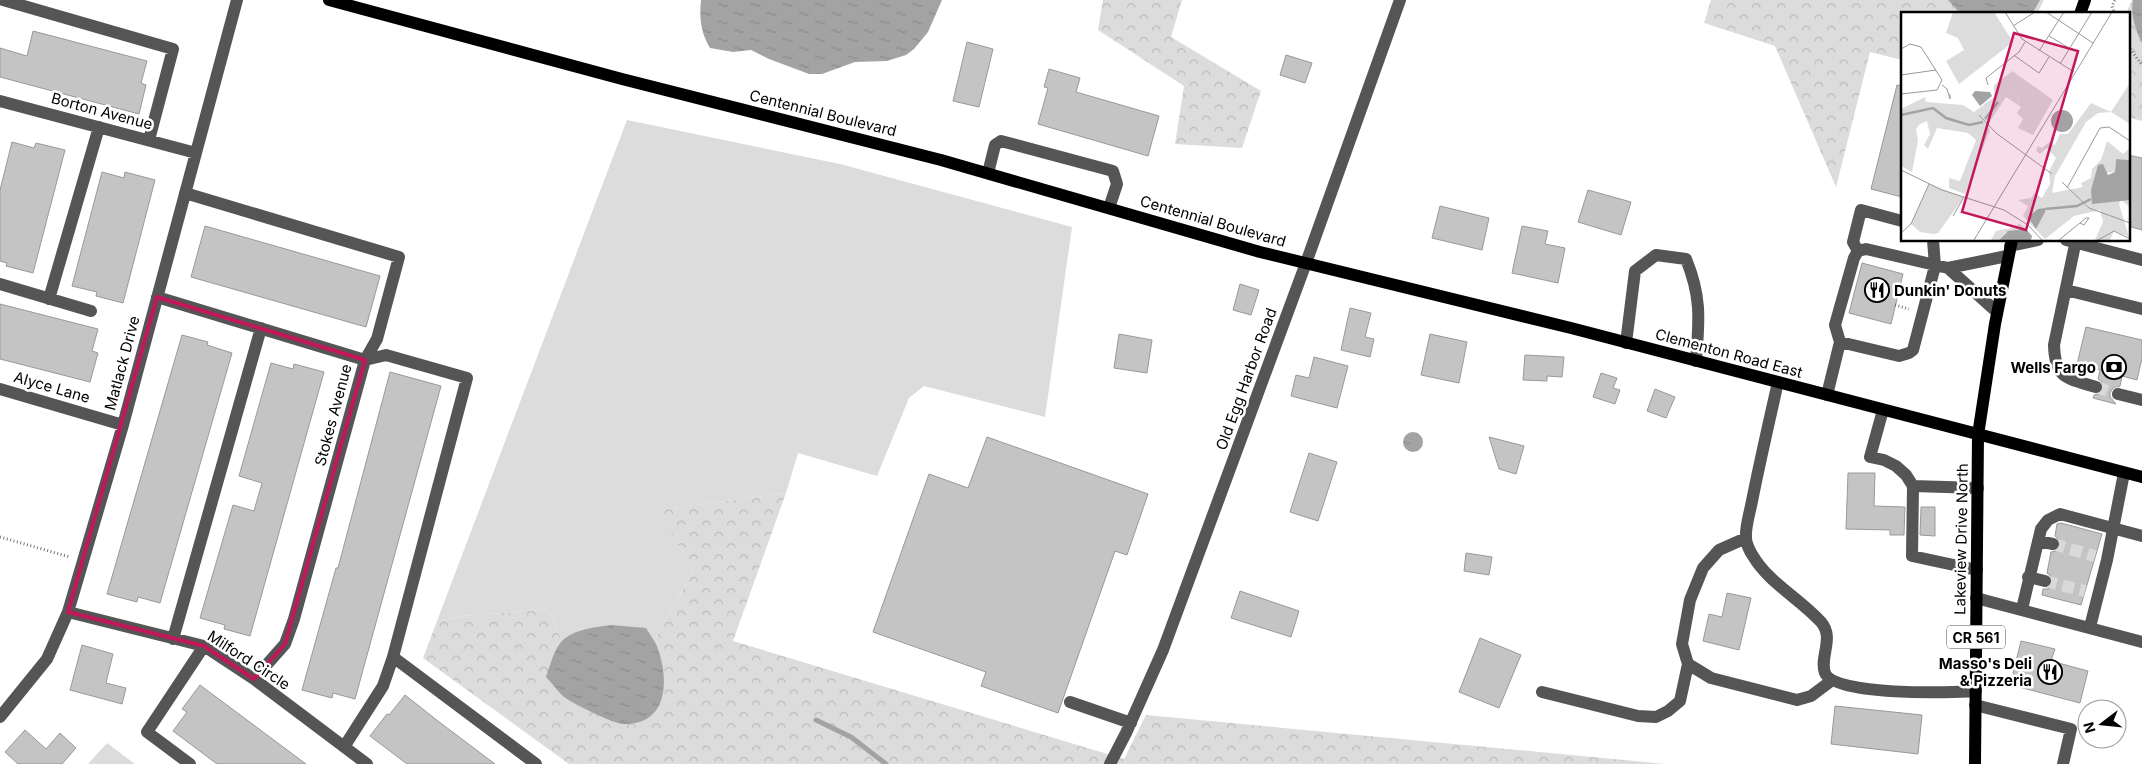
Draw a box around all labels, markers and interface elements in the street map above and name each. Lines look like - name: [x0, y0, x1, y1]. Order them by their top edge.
- inset map: [1901, 12, 2130, 241]
- street label: Centennial Boulevard: [748, 86, 898, 140]
- street label: Borton Avenue: [49, 88, 155, 134]
- street label: Centennial Boulevard: [1138, 191, 1288, 251]
- restaurant icon: Dunkin' Donuts: [1864, 277, 1890, 303]
- place label: Dunkin' Donuts: [1894, 281, 2006, 300]
- street label: Old Egg Harbor Road: [1211, 305, 1281, 453]
- street label: Matlack Drive: [100, 314, 144, 412]
- street label: Clementon Road East: [1653, 324, 1805, 382]
- bank icon: Wells Fargo: [2101, 354, 2127, 380]
- place label: Wells Fargo: [2010, 358, 2096, 377]
- street label: Stokes Avenue: [310, 362, 356, 468]
- street label: Alyce Lane: [12, 367, 92, 407]
- street label: Lakeview Drive North: [1950, 463, 1972, 615]
- street label: Milford Circle: [204, 626, 294, 694]
- road number: CR 561: [1947, 626, 2005, 649]
- place label: Masso's Deli & Pizzeria: [1939, 654, 2032, 690]
- restaurant icon: Masso's Deli & Pizzeria: [2037, 659, 2063, 685]
- north arrow: [2077, 699, 2127, 749]
- text: N: [2079, 720, 2099, 735]

